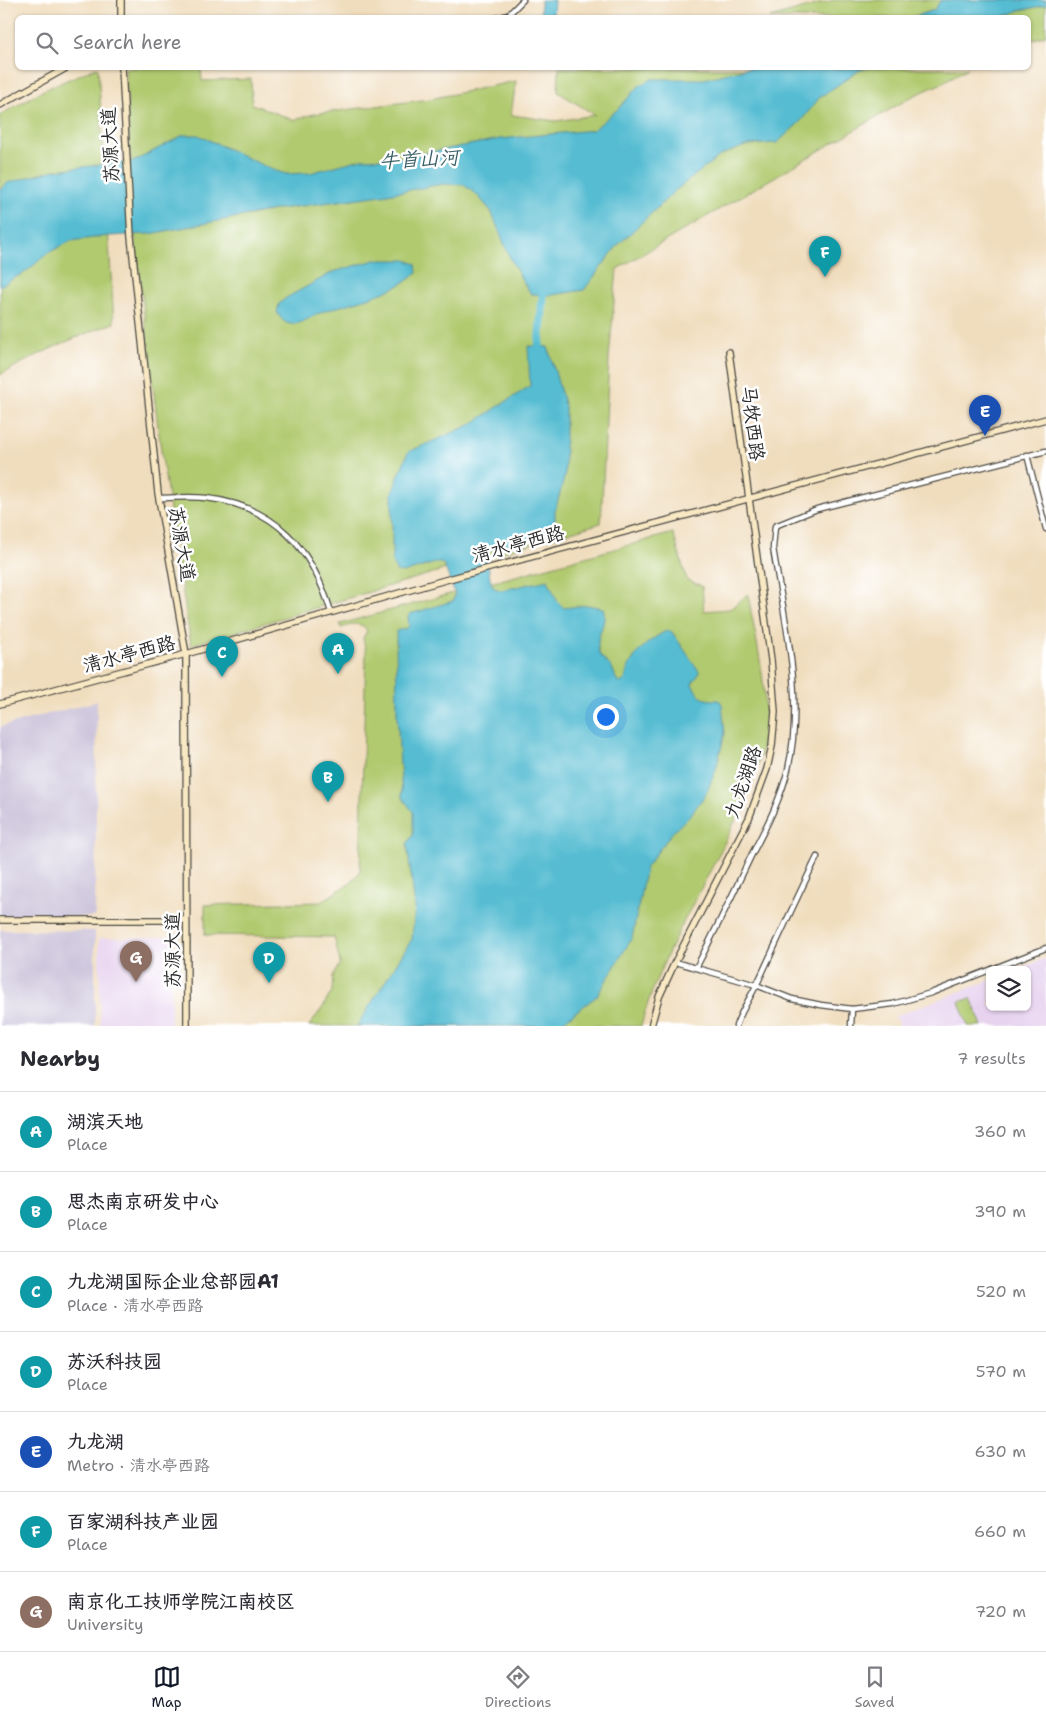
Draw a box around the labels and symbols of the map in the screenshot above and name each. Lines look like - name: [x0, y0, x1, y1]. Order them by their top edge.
- street label: 苏源大道: [96, 106, 124, 184]
- water label: 牛首山河: [378, 144, 463, 174]
- pin: F: [809, 236, 841, 277]
- street label: 马牧西路: [736, 384, 770, 462]
- pin: E: [969, 395, 1001, 436]
- street label: 苏源大道: [163, 504, 201, 584]
- street label: 清水亭西路: [469, 520, 567, 568]
- street label: 清水亭西路: [80, 630, 178, 678]
- pin: A: [322, 633, 354, 674]
- pin: C: [206, 636, 238, 677]
- your location: [593, 704, 619, 730]
- street label: 九龙湖路: [719, 742, 767, 822]
- pin: B: [312, 761, 344, 802]
- street label: 苏源大道: [160, 912, 185, 988]
- pin: G: [120, 941, 152, 982]
- pin: D: [253, 942, 285, 983]

